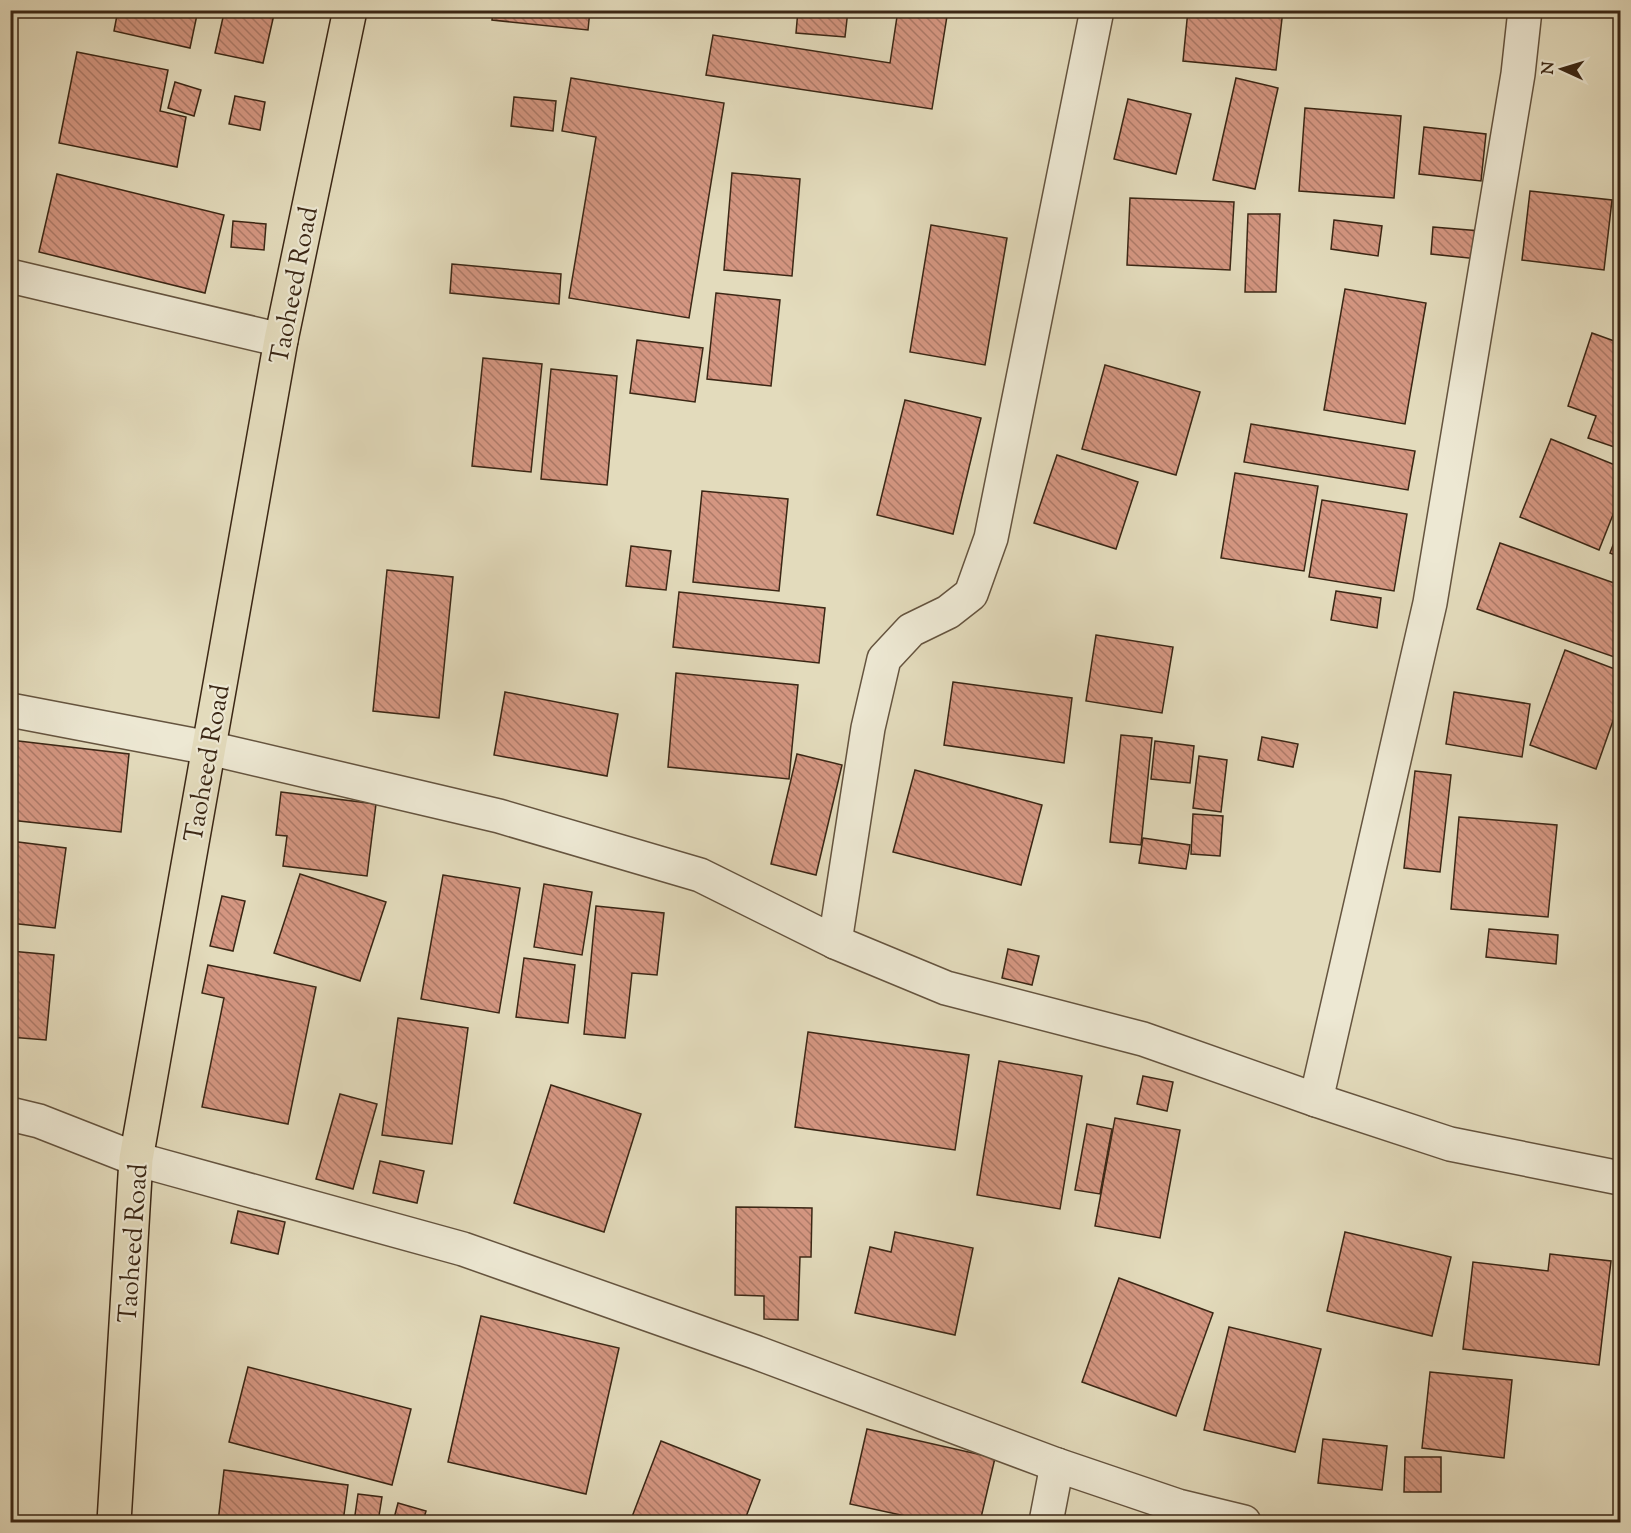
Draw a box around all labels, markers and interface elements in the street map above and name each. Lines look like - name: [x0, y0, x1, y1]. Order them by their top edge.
- north arrow: [1532, 39, 1592, 99]
- text: N: [1538, 61, 1561, 75]
- street label: Taoheed Road: [262, 203, 329, 367]
- street label: Taoheed Road: [176, 681, 241, 845]
- street label: Taoheed Road: [110, 1162, 159, 1324]

